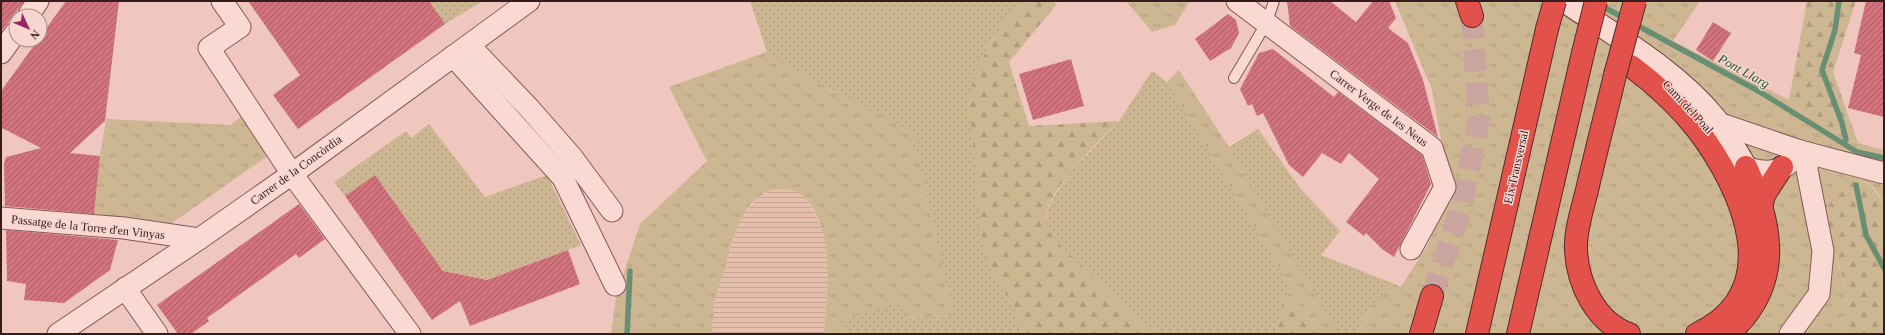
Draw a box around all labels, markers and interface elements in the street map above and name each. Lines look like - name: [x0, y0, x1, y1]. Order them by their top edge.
- north arrow: [8, 8, 48, 48]
- text: N: [28, 28, 42, 42]
- water label: Pont Llarg: [1715, 50, 1773, 91]
- street label: Carrer Verge de les Neus: [1327, 66, 1431, 150]
- street label: Camí del Poal: [1660, 77, 1717, 137]
- street label: Eix Transversal: [1501, 128, 1531, 205]
- street label: Carrer de la Concòrdia: [248, 132, 345, 208]
- street label: Passatge de la Torre d'en Vinyas: [10, 212, 166, 242]

